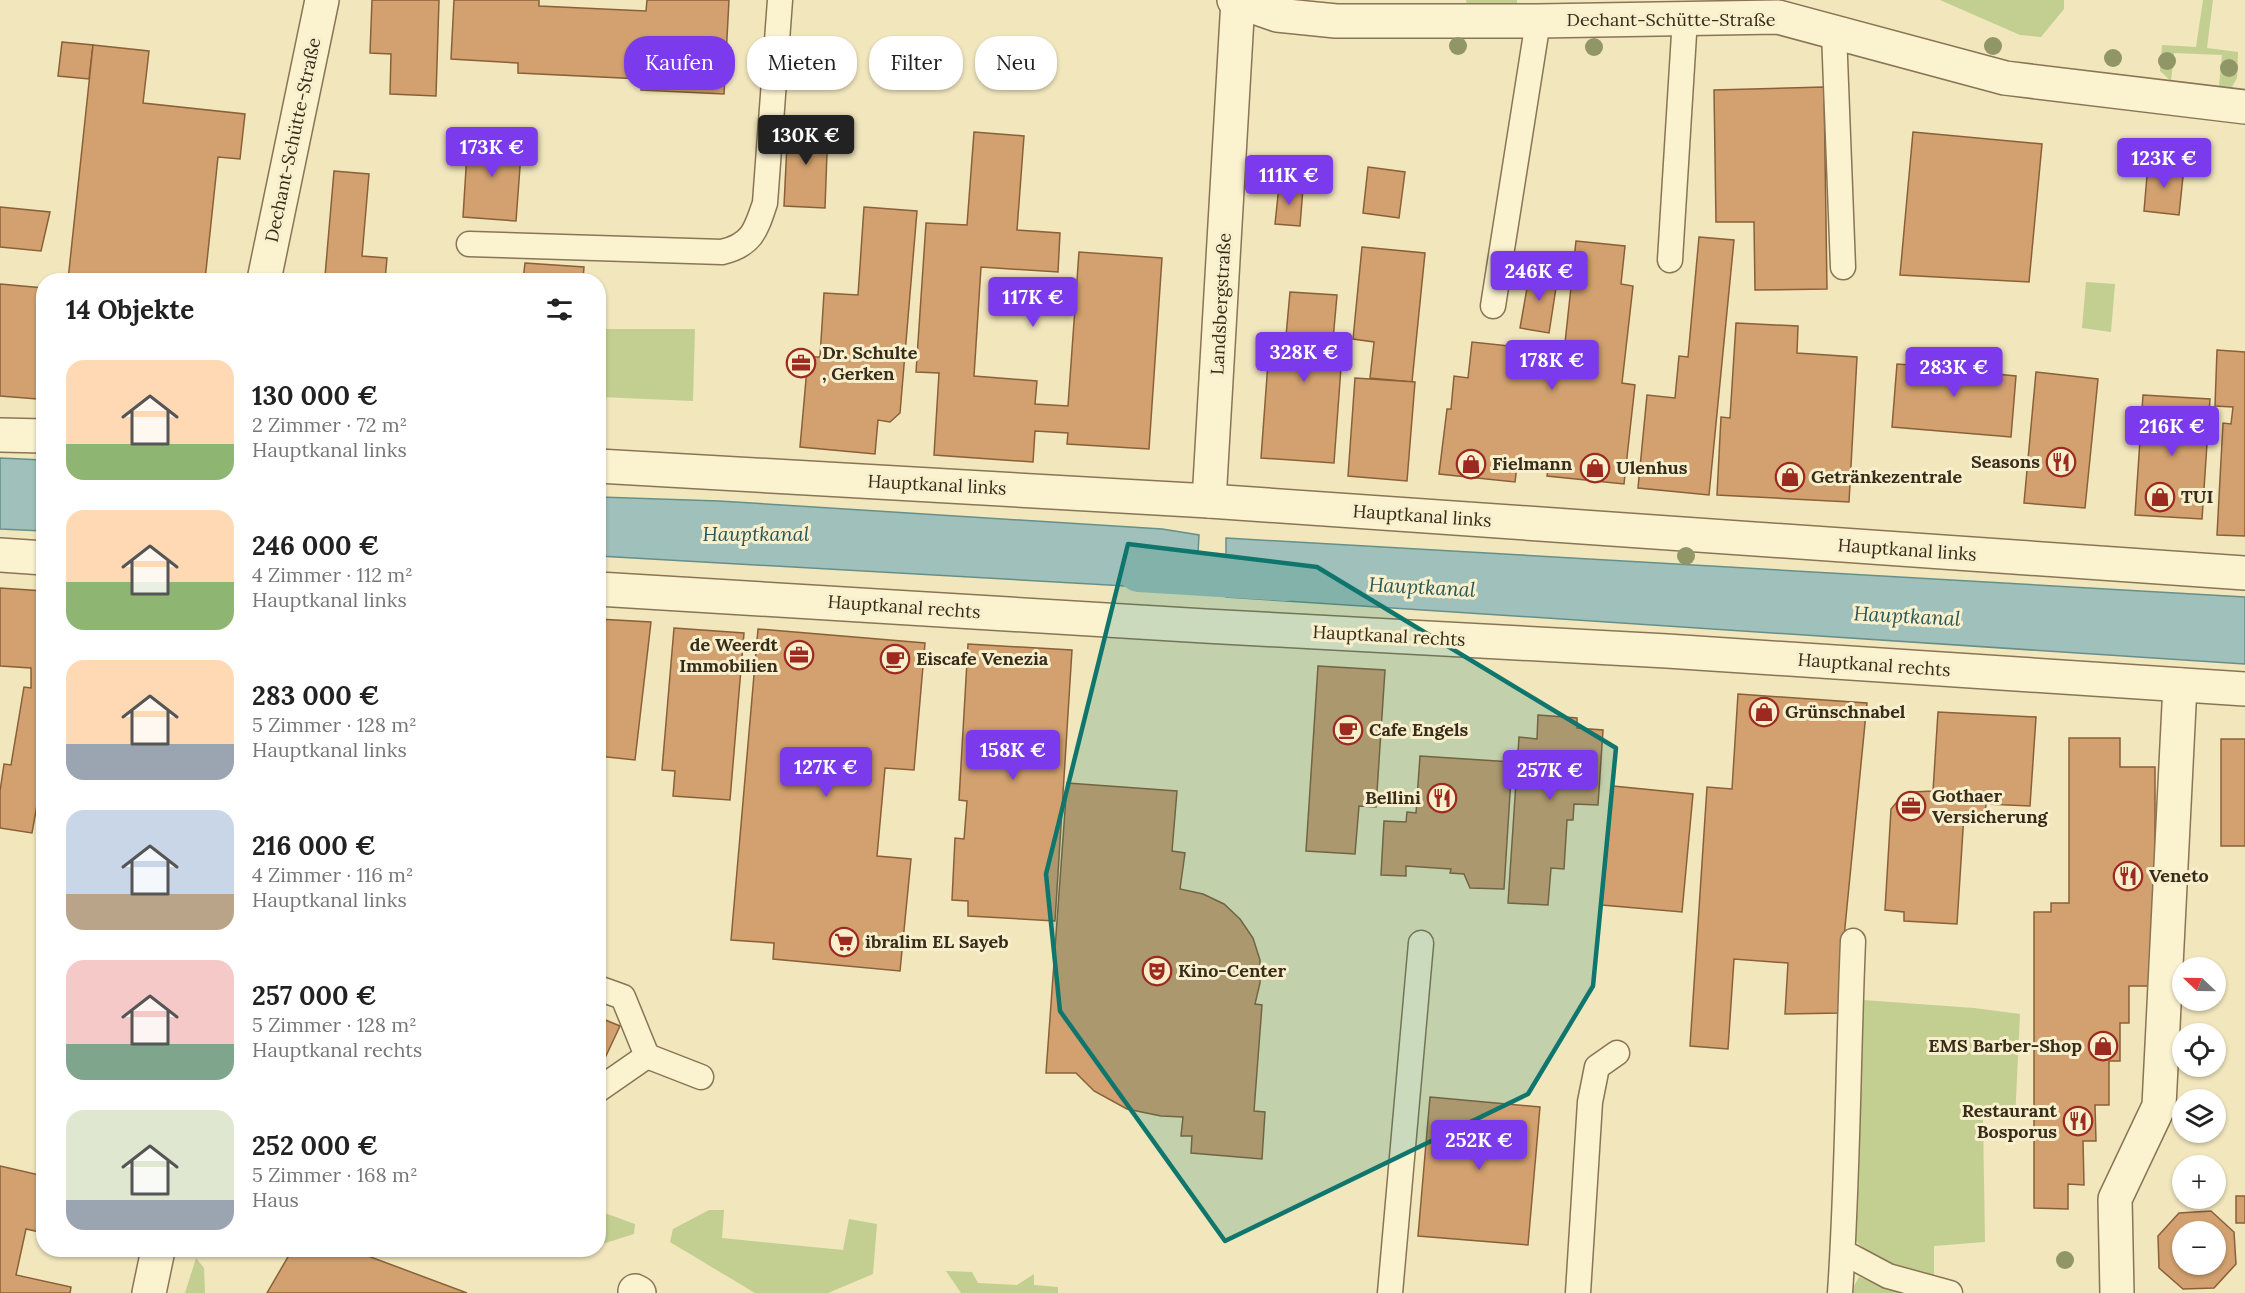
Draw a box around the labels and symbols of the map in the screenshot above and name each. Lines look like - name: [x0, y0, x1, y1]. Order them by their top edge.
- street label: Dechant-Schütte-Straße: [1567, 8, 1776, 31]
- street label: Dechant-Schütte-Straße: [260, 35, 326, 244]
- pin: 130K €: [757, 115, 855, 166]
- pin: 173K €: [443, 127, 541, 178]
- pin: 123K €: [2115, 138, 2213, 189]
- pin: 111K €: [1240, 155, 1338, 206]
- street label: Landsbergstraße: [1205, 232, 1236, 376]
- pin: 246K €: [1490, 251, 1588, 302]
- pin: 117K €: [984, 277, 1082, 328]
- pin: 328K €: [1255, 332, 1353, 383]
- pin: 178K €: [1503, 340, 1601, 391]
- place label: Dr. Schulte , Gerken: [822, 341, 918, 385]
- office icon: Dr. Schulte , Gerken: [785, 347, 817, 379]
- pin: 283K €: [1905, 347, 2003, 398]
- pin: 216K €: [2123, 406, 2221, 457]
- restaurant icon: Seasons: [2045, 446, 2077, 478]
- shop icon: Fielmann: [1455, 448, 1487, 480]
- place label: Seasons: [1971, 450, 2040, 473]
- place label: Fielmann: [1492, 452, 1573, 475]
- shop icon: Ulenhus: [1579, 452, 1611, 484]
- place label: Ulenhus: [1616, 456, 1688, 479]
- shop icon: Getränkezentrale: [1774, 461, 1806, 493]
- place label: Getränkezentrale: [1811, 465, 1962, 488]
- street label: Hauptkanal links: [867, 469, 1007, 500]
- shop icon: TUI: [2144, 481, 2176, 513]
- place label: TUI: [2181, 485, 2213, 508]
- street label: Hauptkanal links: [1352, 499, 1492, 532]
- water label: Hauptkanal: [703, 521, 810, 546]
- street label: Hauptkanal links: [1837, 533, 1977, 566]
- water label: Hauptkanal: [1368, 571, 1476, 602]
- street label: Hauptkanal rechts: [827, 590, 981, 623]
- water label: Hauptkanal: [1853, 600, 1961, 631]
- street label: Hauptkanal rechts: [1312, 620, 1466, 651]
- place label: de Weerdt Immobilien: [679, 633, 779, 677]
- office icon: de Weerdt Immobilien: [783, 639, 815, 671]
- cafe icon: Eiscafe Venezia: [879, 643, 911, 675]
- place label: Eiscafe Venezia: [916, 647, 1049, 670]
- street label: Hauptkanal rechts: [1797, 648, 1951, 681]
- shop icon: Grünschnabel: [1748, 696, 1780, 728]
- place label: Grünschnabel: [1785, 700, 1906, 723]
- cafe icon: Cafe Engels: [1332, 714, 1364, 746]
- place label: Cafe Engels: [1369, 718, 1469, 741]
- pin: 158K €: [964, 730, 1062, 781]
- pin: 127K €: [777, 747, 875, 798]
- pin: 257K €: [1501, 750, 1599, 801]
- restaurant icon: Bellini: [1426, 782, 1458, 814]
- place label: Gothaer Versicherung: [1932, 784, 2049, 828]
- place label: Bellini: [1365, 786, 1421, 809]
- office icon: Gothaer Versicherung: [1895, 790, 1927, 822]
- restaurant icon: Veneto: [2112, 860, 2144, 892]
- place label: Veneto: [2149, 864, 2209, 887]
- supermarket icon: ibralim EL Sayeb: [828, 926, 860, 958]
- place label: ibralim EL Sayeb: [865, 930, 1009, 953]
- theatre icon: Kino-Center: [1141, 955, 1173, 987]
- north arrow: [2172, 957, 2226, 1011]
- place label: Kino-Center: [1178, 959, 1286, 982]
- shop icon: EMS Barber-Shop: [2087, 1030, 2119, 1062]
- place label: EMS Barber-Shop: [1928, 1034, 2082, 1057]
- place label: Restaurant Bosporus: [1962, 1099, 2058, 1143]
- restaurant icon: Restaurant Bosporus: [2062, 1105, 2094, 1137]
- pin: 252K €: [1430, 1120, 1528, 1171]

